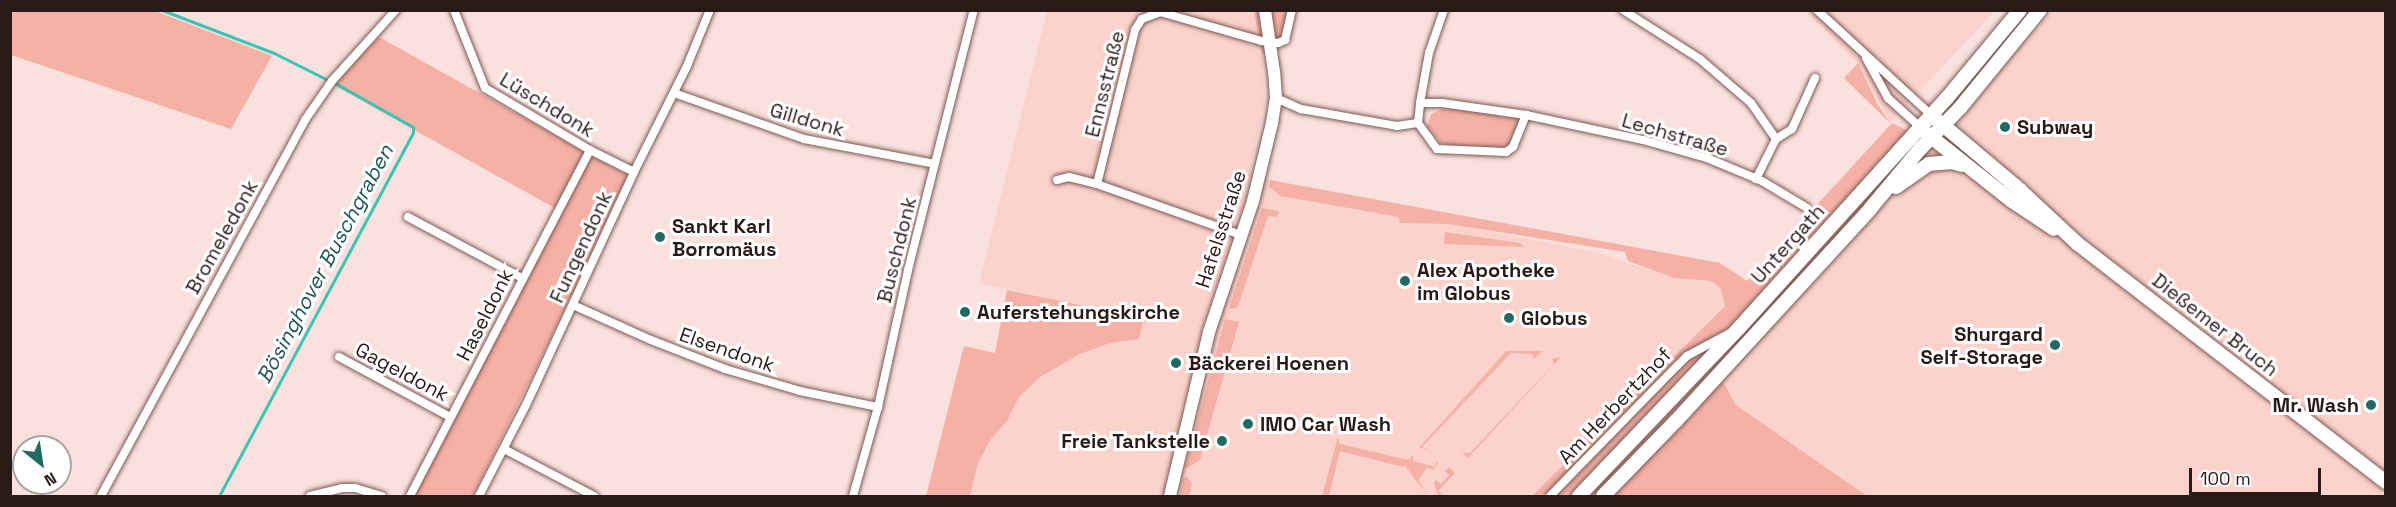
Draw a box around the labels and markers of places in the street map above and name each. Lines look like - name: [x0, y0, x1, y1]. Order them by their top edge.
- place label: Subway: [2017, 115, 2093, 139]
- marker: Subway: [1998, 120, 2012, 134]
- place label: Sankt Karl Borromäus: [672, 214, 776, 261]
- marker: Sankt Karl Borromäus: [653, 230, 667, 244]
- place label: Alex Apotheke im Globus: [1417, 258, 1555, 305]
- marker: Alex Apotheke im Globus: [1398, 274, 1412, 288]
- place label: Auferstehungskirche: [977, 300, 1180, 324]
- marker: Auferstehungskirche: [958, 305, 972, 319]
- place label: Globus: [1521, 306, 1587, 330]
- marker: Globus: [1502, 311, 1516, 325]
- place label: Shurgard Self-Storage: [1920, 322, 2043, 369]
- marker: Shurgard Self-Storage: [2048, 338, 2062, 352]
- place label: Bäckerei Hoenen: [1188, 351, 1349, 375]
- marker: Bäckerei Hoenen: [1169, 356, 1183, 370]
- place label: Mr. Wash: [2272, 393, 2359, 417]
- marker: Mr. Wash: [2364, 398, 2378, 412]
- place label: IMO Car Wash: [1260, 412, 1391, 436]
- marker: IMO Car Wash: [1241, 417, 1255, 431]
- place label: Freie Tankstelle: [1061, 429, 1210, 453]
- marker: Freie Tankstelle: [1215, 434, 1229, 448]

